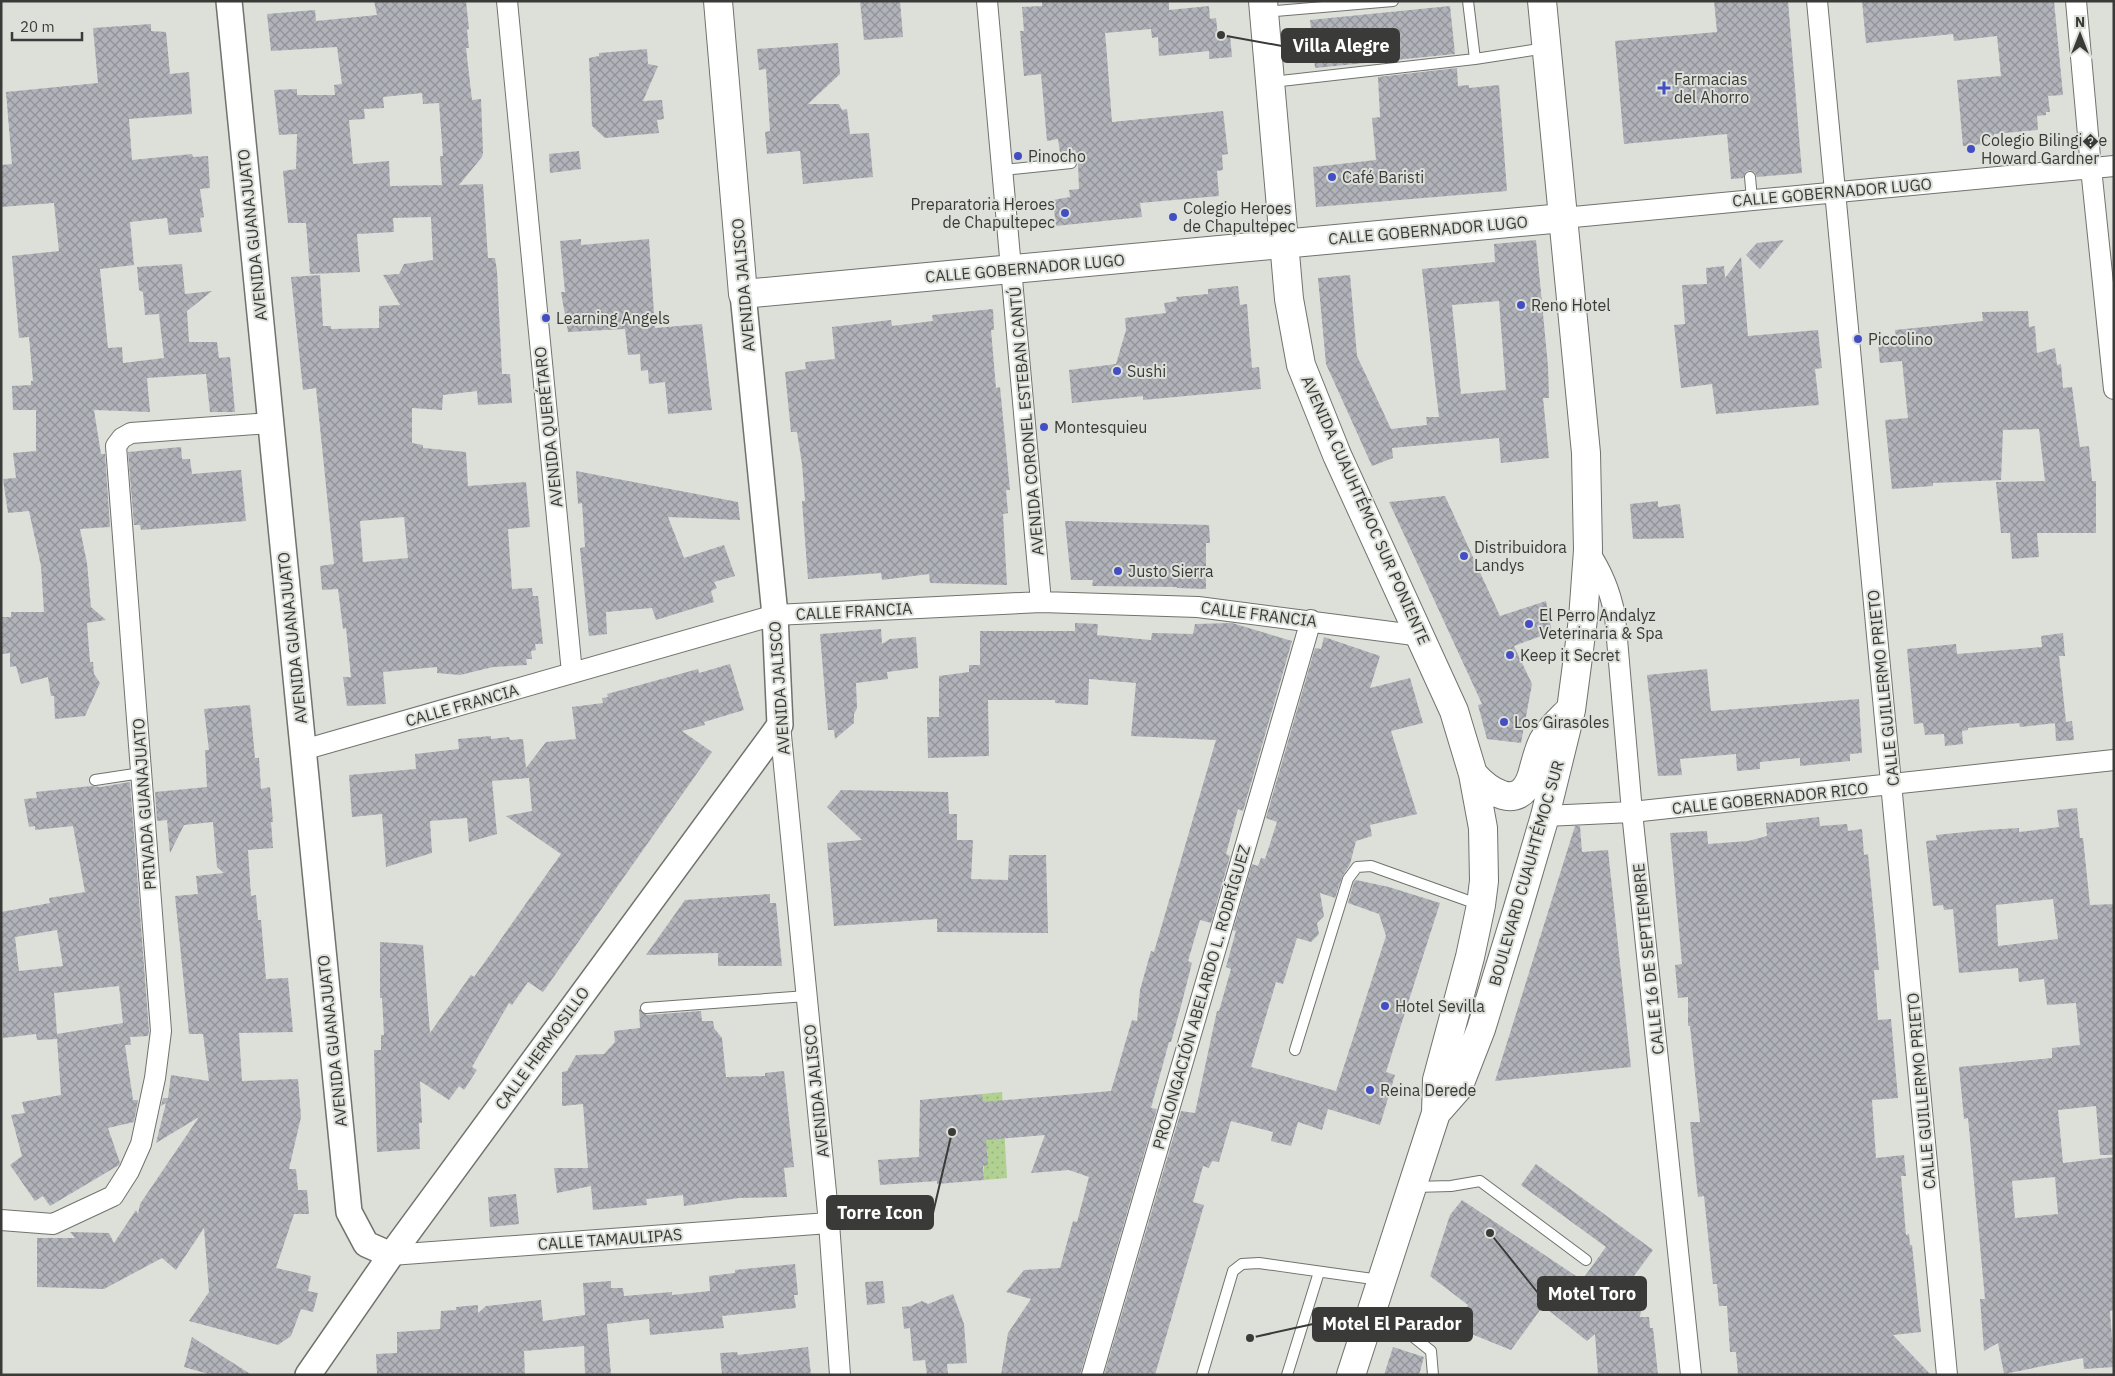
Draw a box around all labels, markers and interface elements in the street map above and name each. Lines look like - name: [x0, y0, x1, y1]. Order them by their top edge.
- scale bar: [12, 10, 82, 42]
- north arrow: [2055, 10, 2105, 60]
- text: N: [2075, 13, 2085, 31]
- text: 20 m: [20, 17, 55, 36]
- callout: Villa Alegre: [1282, 29, 1399, 62]
- text: Villa Alegre: [1292, 34, 1390, 57]
- place label: Farmacias del Ahorro: [1674, 69, 1749, 107]
- marker: Farmacias del Ahorro: [1658, 82, 1670, 94]
- place label: Colegio Bilingi�e Howard Gardner: [1981, 130, 2108, 168]
- marker: Colegio Bilingi�e Howard Gardner: [1965, 143, 1977, 155]
- place label: Pinocho: [1028, 146, 1086, 166]
- street label: AVENIDA GUANAJUATO: [233, 148, 271, 322]
- marker: Pinocho: [1012, 150, 1024, 162]
- place label: Café Baristi: [1342, 167, 1424, 187]
- marker: Café Baristi: [1326, 171, 1338, 183]
- street label: CALLE GOBERNADOR LUGO: [1731, 173, 1933, 211]
- place label: Preparatoria Heroes de Chapultepec: [911, 194, 1055, 232]
- place label: Colegio Heroes de Chapultepec: [1183, 198, 1296, 236]
- marker: Preparatoria Heroes de Chapultepec: [1059, 207, 1071, 219]
- marker: Colegio Heroes de Chapultepec: [1167, 211, 1179, 223]
- street label: CALLE GOBERNADOR LUGO: [1327, 211, 1529, 249]
- street label: AVENIDA JALISCO: [727, 217, 759, 353]
- street label: CALLE GOBERNADOR LUGO: [924, 249, 1126, 287]
- street label: AVENIDA CORONEL ESTEBAN CANTÚ: [1003, 286, 1048, 556]
- place label: Reno Hotel: [1531, 295, 1611, 315]
- marker: Reno Hotel: [1515, 299, 1527, 311]
- place label: Learning Angels: [556, 308, 670, 328]
- marker: Learning Angels: [540, 312, 552, 324]
- place label: Piccolino: [1868, 329, 1933, 349]
- marker: Piccolino: [1852, 333, 1864, 345]
- street label: AVENIDA QUERÉTARO: [529, 345, 566, 509]
- place label: Sushi: [1127, 361, 1166, 381]
- marker: Sushi: [1111, 365, 1123, 377]
- street label: AVENIDA CUAUHTÉMOC SUR PONIENTE: [1297, 372, 1435, 648]
- place label: Montesquieu: [1054, 417, 1147, 437]
- marker: Montesquieu: [1038, 421, 1050, 433]
- place label: Distribuidora Landys: [1474, 537, 1567, 575]
- marker: Distribuidora Landys: [1458, 550, 1470, 562]
- street label: AVENIDA GUANAJUATO: [273, 551, 311, 725]
- place label: Justo Sierra: [1128, 561, 1214, 581]
- marker: Justo Sierra: [1112, 565, 1124, 577]
- street label: CALLE GUILLERMO PRIETO: [1863, 589, 1903, 787]
- street label: CALLE FRANCIA: [1200, 597, 1318, 631]
- street label: CALLE FRANCIA: [795, 598, 913, 624]
- place label: El Perro Andalyz Veterinaria & Spa: [1539, 605, 1664, 643]
- marker: El Perro Andalyz Veterinaria & Spa: [1523, 618, 1535, 630]
- street label: AVENIDA JALISCO: [764, 620, 794, 756]
- place label: Keep it Secret: [1520, 645, 1620, 665]
- marker: Keep it Secret: [1504, 649, 1516, 661]
- street label: CALLE FRANCIA: [403, 679, 521, 731]
- place label: Los Girasoles: [1514, 712, 1610, 732]
- marker: Los Girasoles: [1498, 716, 1510, 728]
- street label: PRIVADA GUANAJUATO: [128, 717, 160, 891]
- street label: BOULEVARD CUAUHTÉMOC SUR: [1483, 758, 1568, 988]
- street label: CALLE GOBERNADOR RICO: [1671, 778, 1869, 818]
- street label: PROLONGACIÓN ABELARDO L. RODRÍGUEZ: [1147, 842, 1254, 1152]
- street label: CALLE 16 DE SEPTIEMBRE: [1628, 862, 1668, 1056]
- street label: AVENIDA GUANAJUATO: [313, 954, 351, 1128]
- street label: CALLE HERMOSILLO: [491, 983, 593, 1113]
- street label: CALLE GUILLERMO PRIETO: [1902, 992, 1940, 1190]
- place label: Hotel Sevilla: [1395, 996, 1485, 1016]
- marker: Hotel Sevilla: [1379, 1000, 1391, 1012]
- street label: AVENIDA JALISCO: [799, 1023, 833, 1159]
- place label: Reina Derede: [1380, 1080, 1477, 1100]
- marker: Reina Derede: [1364, 1084, 1376, 1096]
- callout: Torre Icon: [827, 1196, 933, 1229]
- text: Torre Icon: [837, 1201, 923, 1224]
- street label: CALLE TAMAULIPAS: [537, 1224, 683, 1254]
- callout: Motel Toro: [1538, 1277, 1646, 1310]
- text: Motel Toro: [1548, 1282, 1636, 1305]
- callout: Motel El Parador: [1313, 1308, 1472, 1341]
- text: Motel El Parador: [1322, 1312, 1462, 1335]

